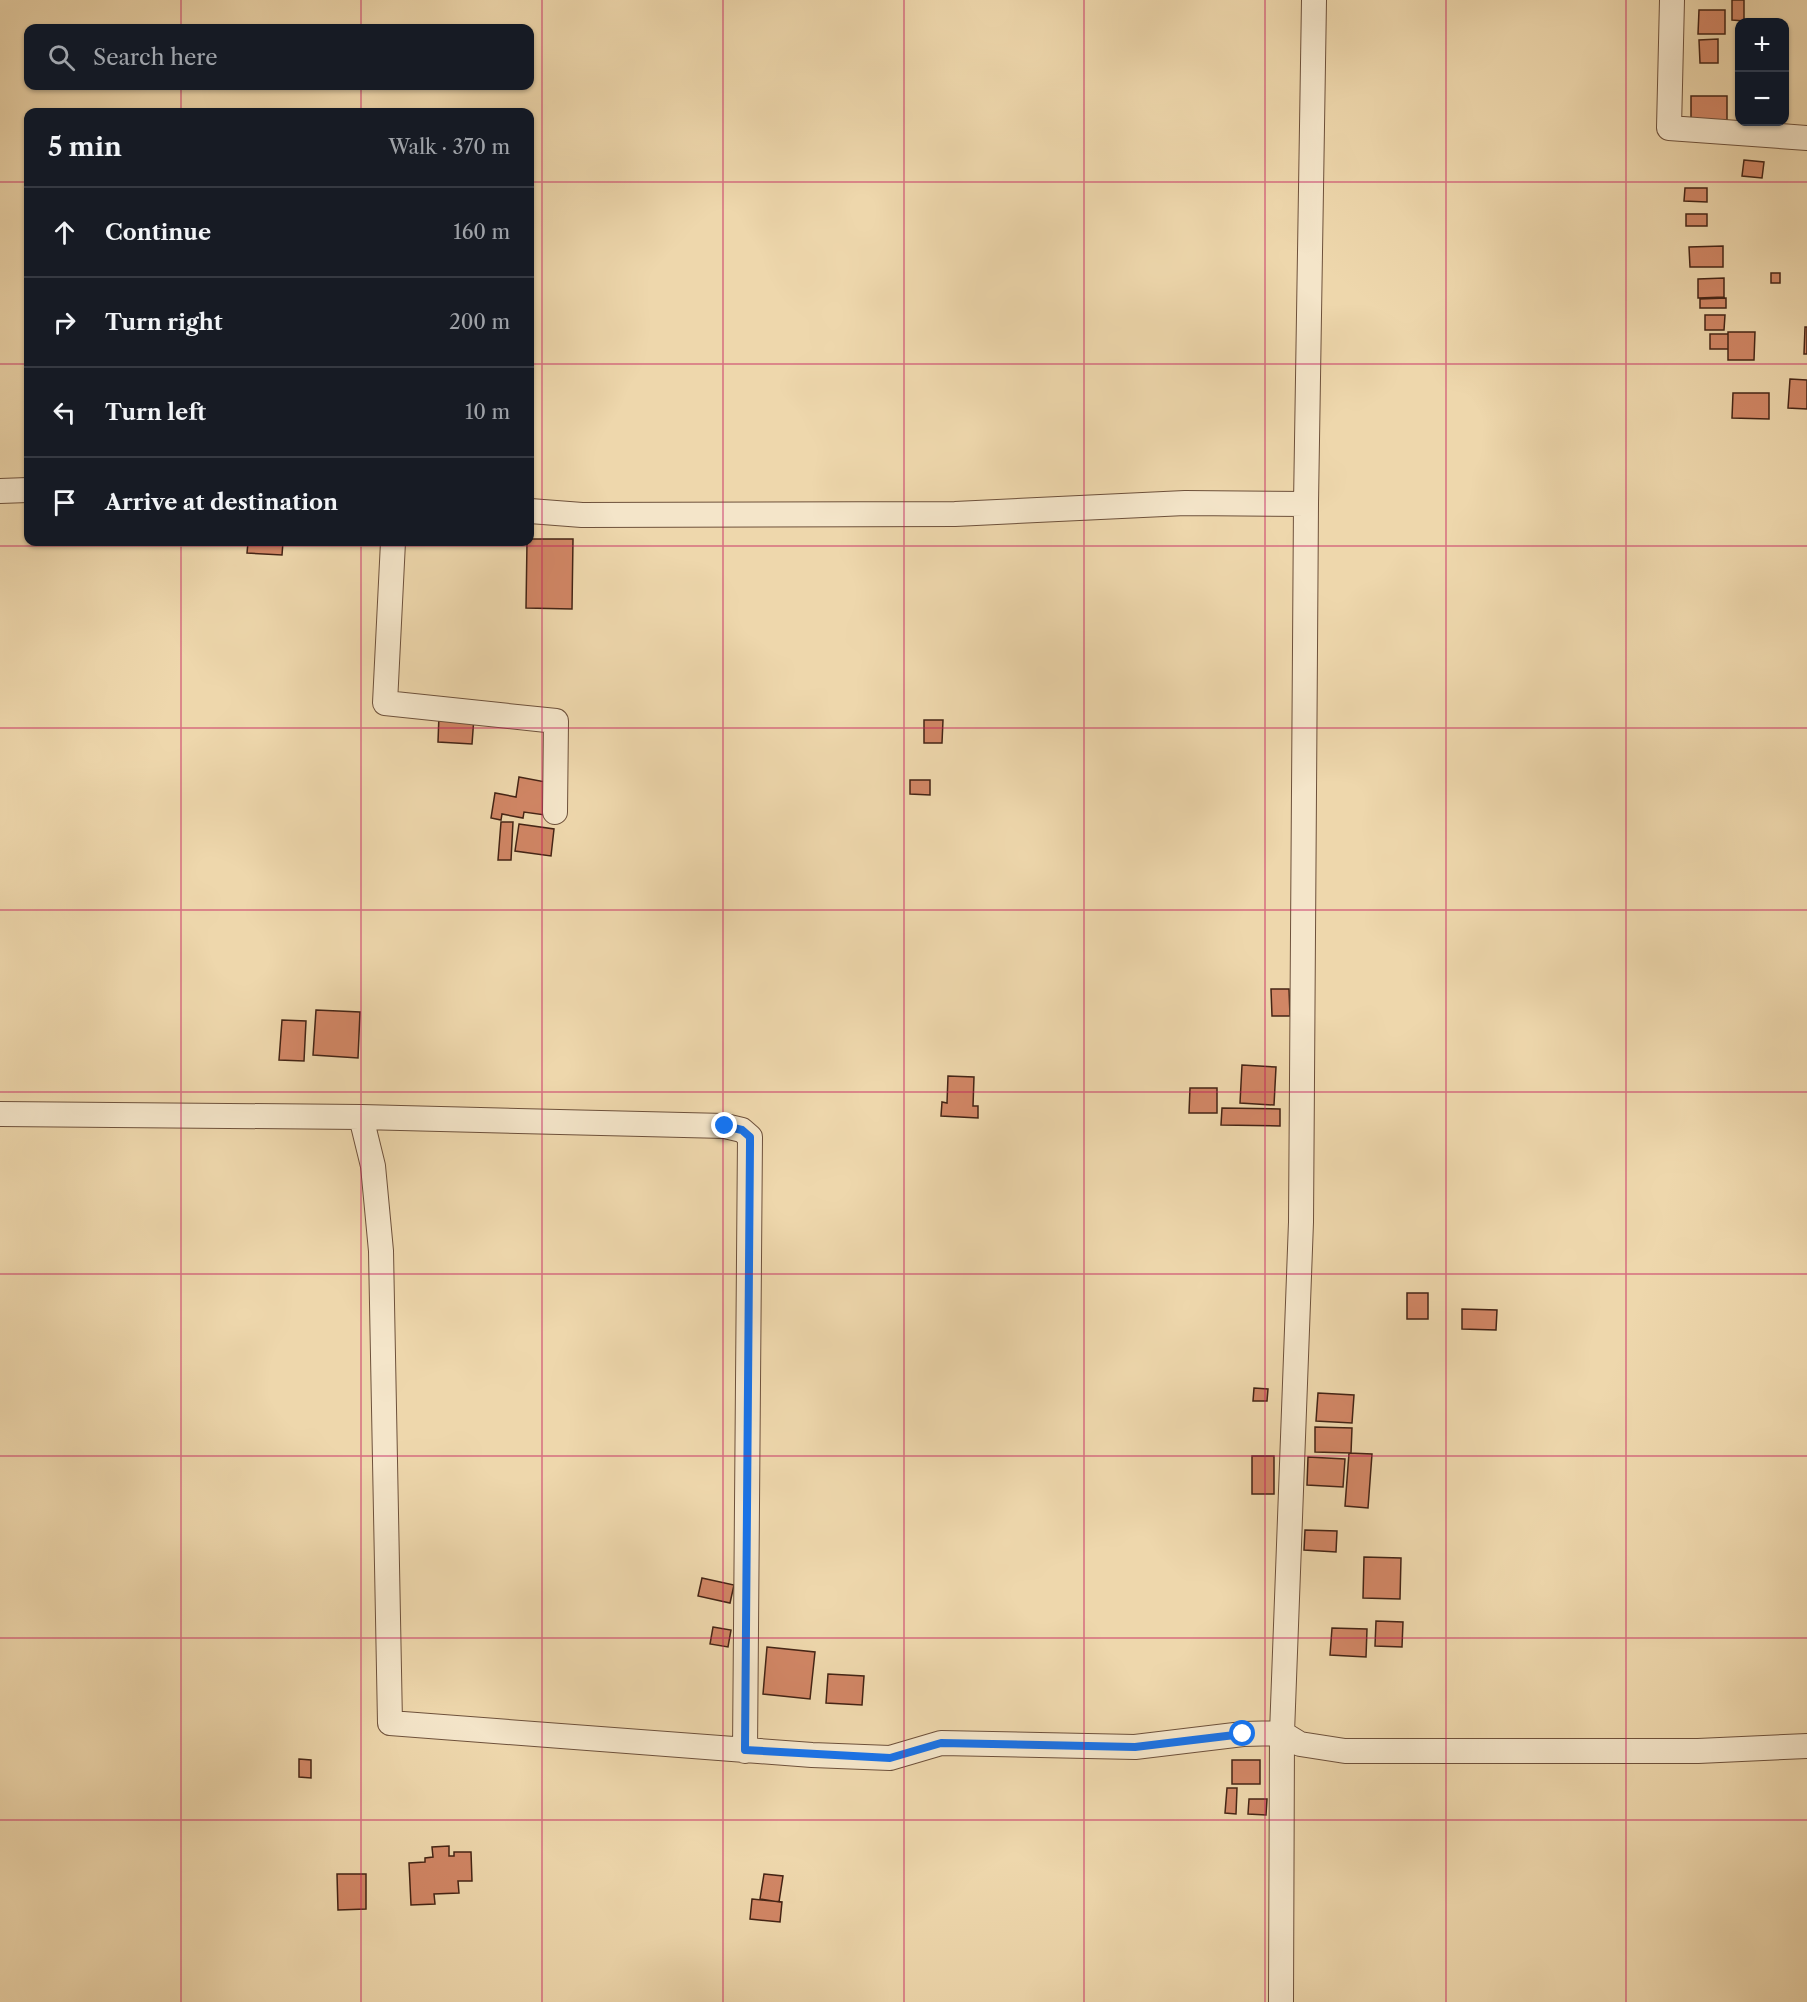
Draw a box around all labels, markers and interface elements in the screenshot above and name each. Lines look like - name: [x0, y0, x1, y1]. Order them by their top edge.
- map controls: [1735, 18, 1789, 126]
- button: +: [1735, 18, 1789, 72]
- search box: [24, 24, 534, 90]
- icon: search: [45, 41, 78, 74]
- text: Search here: [93, 44, 218, 71]
- button: −: [1735, 72, 1789, 126]
- text: 5 min: [48, 131, 122, 163]
- text: Walk · 370 m: [388, 135, 510, 159]
- icon: ahead: [48, 216, 81, 249]
- text: Continue: [105, 219, 211, 246]
- text: 160 m: [453, 220, 510, 244]
- icon: right: [48, 306, 81, 339]
- text: Turn right: [105, 309, 223, 336]
- text: 200 m: [449, 310, 510, 334]
- icon: left: [48, 396, 81, 429]
- text: Turn left: [105, 399, 206, 426]
- text: 10 m: [465, 400, 510, 424]
- icon: arrive: [48, 486, 81, 519]
- text: Arrive at destination: [105, 489, 338, 516]
- route end: [711, 1112, 737, 1138]
- route start: [1229, 1720, 1255, 1746]

